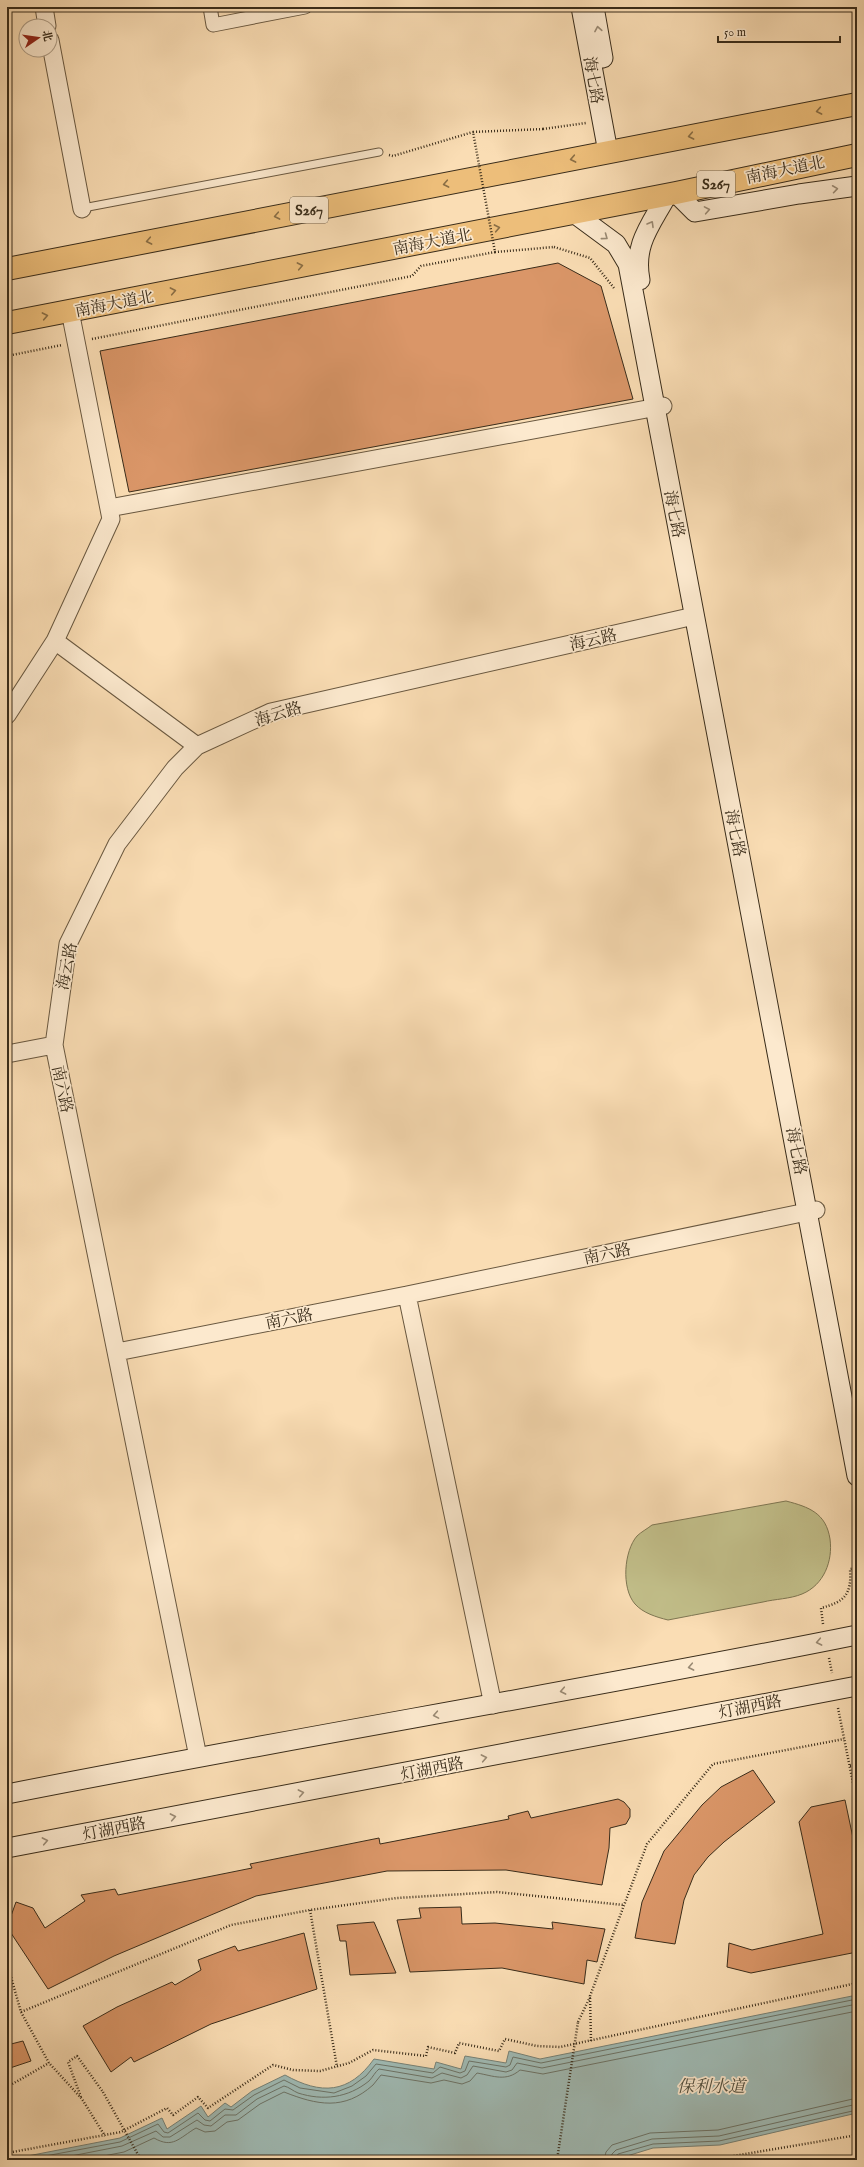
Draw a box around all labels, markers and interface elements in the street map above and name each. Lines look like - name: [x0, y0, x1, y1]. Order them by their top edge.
- north arrow: [18, 18, 58, 58]
- scale bar: [718, 18, 840, 44]
- text: 50 m: [724, 25, 746, 40]
- one-way arrow: [595, 26, 603, 32]
- text: 北: [39, 29, 55, 43]
- street label: 海七路: [578, 55, 606, 106]
- one-way arrow: [816, 107, 822, 115]
- one-way arrow: [688, 131, 694, 140]
- street label: 南海大道北: [744, 153, 827, 189]
- one-way arrow: [570, 154, 576, 162]
- road number: S267: [697, 171, 735, 197]
- one-way arrow: [443, 179, 449, 187]
- one-way arrow: [832, 185, 838, 194]
- road number: S267: [290, 197, 328, 223]
- one-way arrow: [704, 206, 710, 215]
- one-way arrow: [274, 212, 280, 220]
- one-way arrow: [647, 221, 654, 228]
- one-way arrow: [494, 224, 500, 233]
- street label: 南海大道北: [391, 226, 474, 260]
- one-way arrow: [601, 232, 608, 239]
- one-way arrow: [146, 236, 152, 245]
- one-way arrow: [297, 263, 304, 271]
- street label: 南海大道北: [73, 288, 156, 322]
- one-way arrow: [170, 288, 176, 296]
- one-way arrow: [42, 312, 48, 321]
- street label: 海七路: [659, 489, 687, 540]
- street label: 海云路: [568, 626, 619, 656]
- street label: 海云路: [253, 698, 304, 731]
- street label: 海七路: [720, 808, 748, 859]
- street label: 海云路: [54, 941, 82, 992]
- street label: 南六路: [46, 1064, 76, 1115]
- street label: 海七路: [781, 1126, 809, 1177]
- street label: 南六路: [582, 1240, 633, 1270]
- street label: 南六路: [264, 1306, 315, 1334]
- one-way arrow: [816, 1638, 822, 1646]
- one-way arrow: [688, 1662, 694, 1671]
- one-way arrow: [560, 1687, 567, 1695]
- street label: 灯湖西路: [717, 1692, 784, 1724]
- one-way arrow: [432, 1710, 439, 1719]
- street label: 灯湖西路: [399, 1754, 466, 1786]
- one-way arrow: [481, 1754, 487, 1763]
- one-way arrow: [298, 1789, 304, 1797]
- one-way arrow: [170, 1813, 176, 1821]
- street label: 灯湖西路: [81, 1814, 148, 1846]
- one-way arrow: [42, 1837, 48, 1845]
- water label: 保利水道: [677, 2077, 748, 2098]

